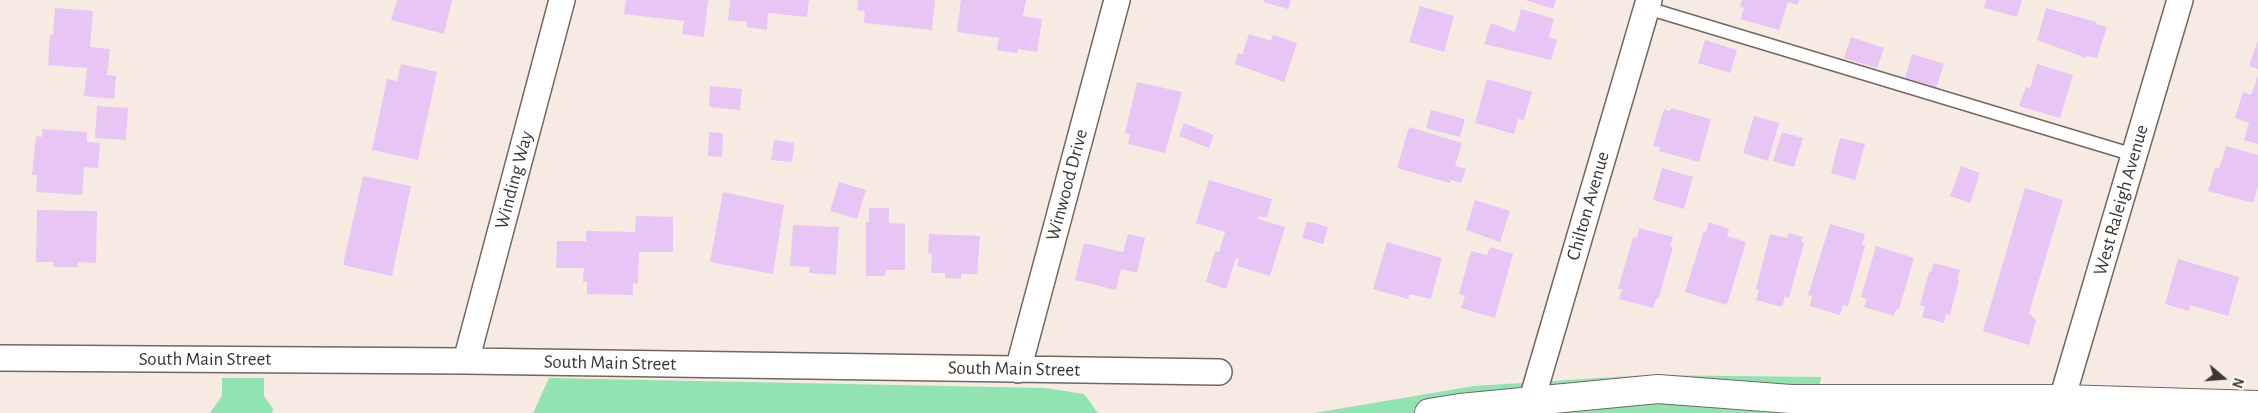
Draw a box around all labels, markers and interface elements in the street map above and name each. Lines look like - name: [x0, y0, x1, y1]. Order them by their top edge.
- street label: West Raleigh Avenue: [2089, 122, 2153, 278]
- street label: Winwood Drive: [1041, 127, 1093, 243]
- street label: Winding Way: [490, 128, 538, 232]
- street label: Chilton Avenue: [1562, 149, 1614, 263]
- street label: South Main Street: [139, 348, 271, 370]
- street label: South Main Street: [544, 350, 676, 376]
- north arrow: [2198, 353, 2248, 403]
- street label: South Main Street: [948, 356, 1080, 382]
- text: N: [2229, 376, 2245, 389]

